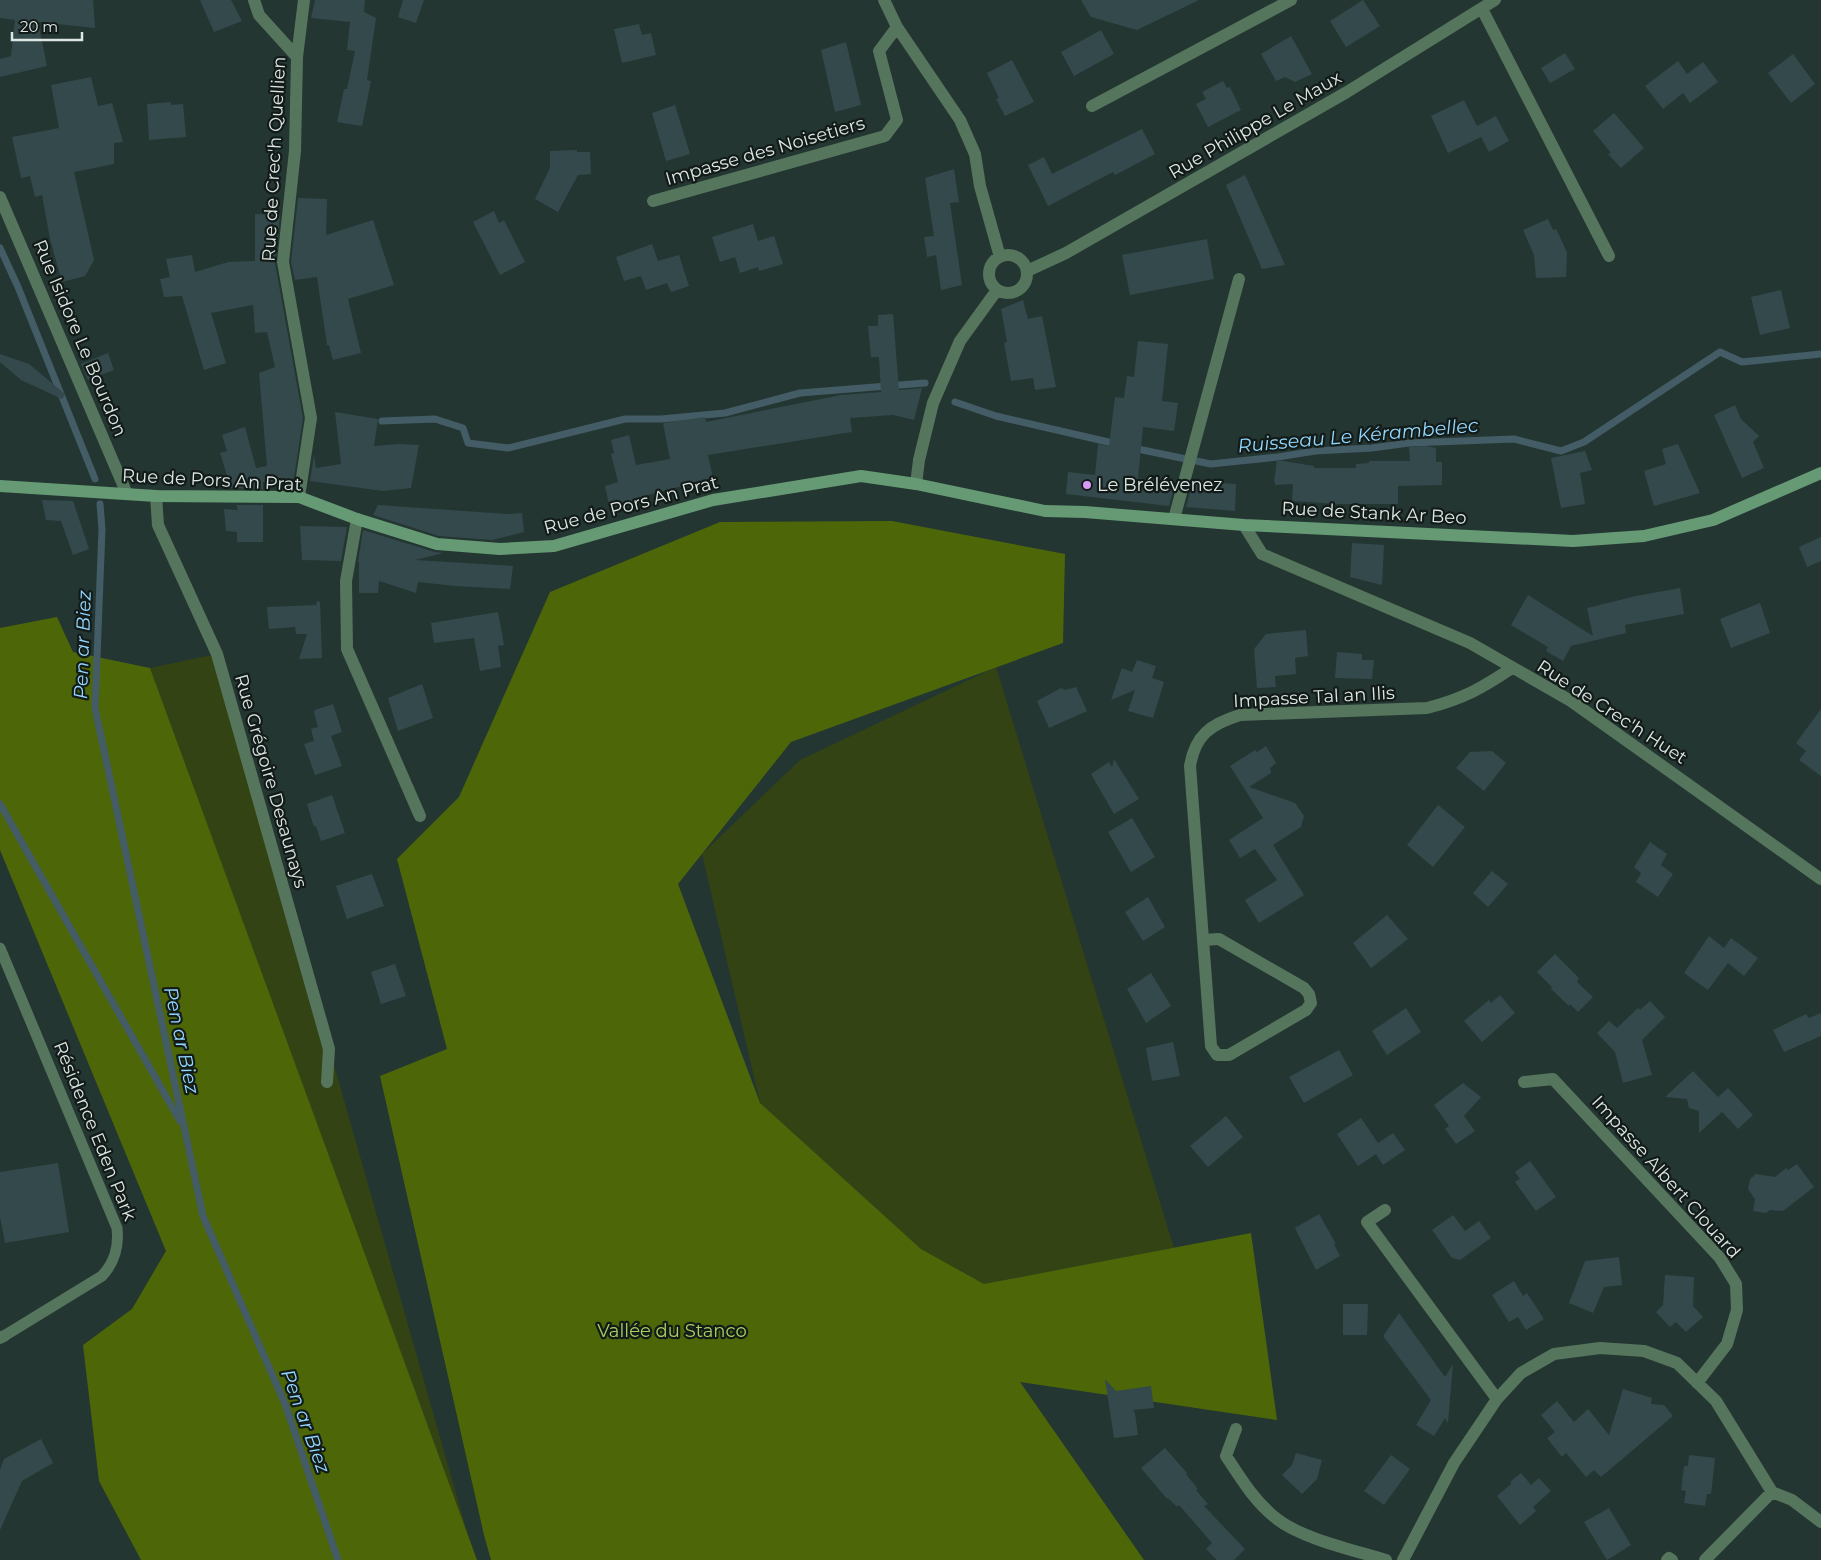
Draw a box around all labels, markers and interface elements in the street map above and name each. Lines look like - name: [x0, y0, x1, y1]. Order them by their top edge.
- scale bar: [12, 10, 82, 42]
- text: 20 m: [20, 17, 58, 36]
- street label: Rue de Crec'h Quellien: [258, 56, 290, 262]
- street label: Rue Philippe Le Maux: [1165, 66, 1346, 183]
- street label: Impasse des Noisetiers: [663, 112, 867, 190]
- street label: Rue Isidore Le Bourdon: [29, 236, 131, 440]
- water label: Ruisseau Le Kérambellec: [1237, 413, 1480, 457]
- street label: Rue de Pors An Prat: [122, 464, 302, 496]
- street label: Rue de Pors An Prat: [541, 471, 721, 539]
- place label: Le Brélévenez: [1097, 474, 1223, 496]
- marker: Le Brélévenez: [1081, 479, 1093, 491]
- street label: Rue de Stank Ar Beo: [1281, 497, 1467, 529]
- water label: Pen ar Biez: [69, 590, 96, 700]
- street label: Rue de Crec'h Huet: [1533, 655, 1691, 769]
- street label: Rue Grégoire Desaunays: [230, 671, 312, 891]
- street label: Impasse Tal an Ilis: [1233, 682, 1396, 712]
- water label: Pen ar Biez: [159, 985, 204, 1096]
- street label: Résidence Eden Park: [49, 1038, 141, 1224]
- street label: Impasse Albert Clouard: [1587, 1091, 1745, 1263]
- park label: Vallée du Stanco: [597, 1320, 747, 1342]
- water label: Pen ar Biez: [276, 1366, 335, 1476]

